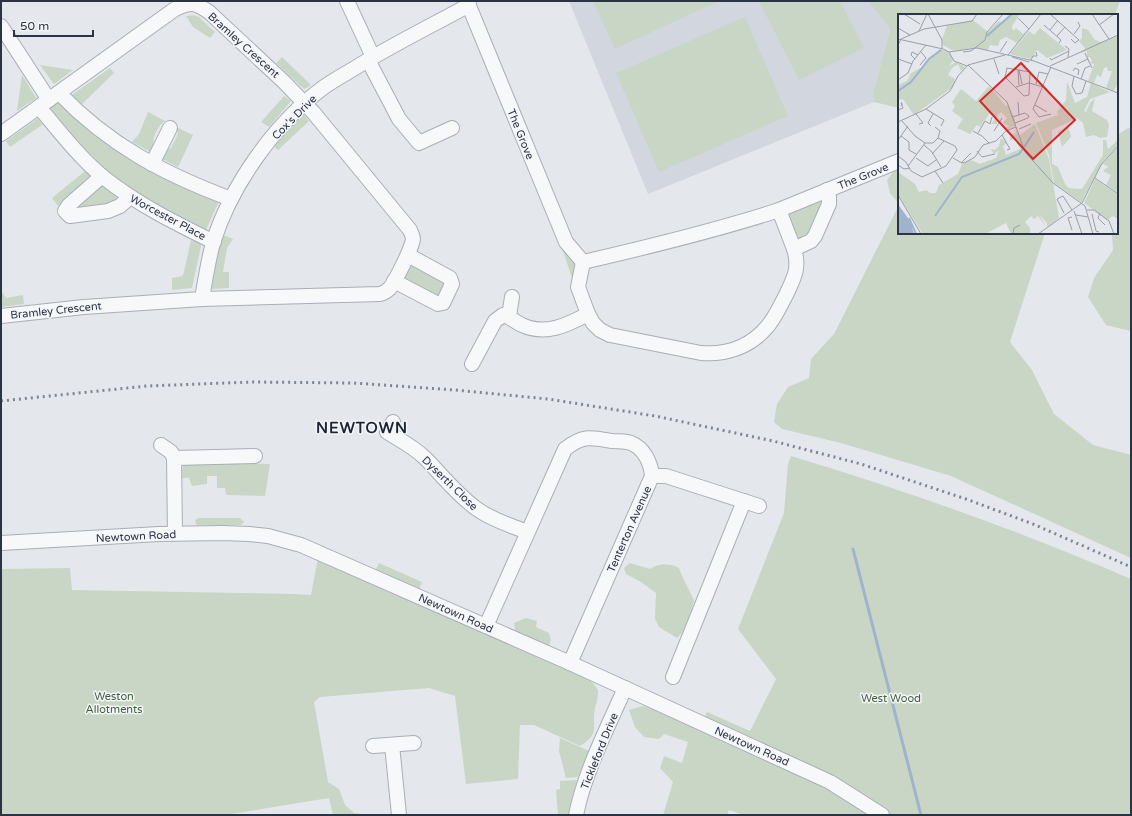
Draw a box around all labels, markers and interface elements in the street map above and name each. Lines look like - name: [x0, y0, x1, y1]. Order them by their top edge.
- street label: Bramley Crescent: [205, 10, 282, 81]
- scale bar: [14, 12, 93, 38]
- inset map: [898, 14, 1118, 234]
- text: 50 m: [20, 19, 49, 33]
- street label: Cox's Drive: [269, 92, 319, 142]
- street label: The Grove: [505, 107, 537, 161]
- street label: The Grove: [836, 160, 890, 192]
- street label: Worcester Place: [127, 192, 208, 243]
- street label: Bramley Crescent: [10, 299, 102, 322]
- district label: NEWTOWN: [316, 419, 408, 437]
- street label: Dyserth Close: [419, 454, 480, 513]
- street label: Tenterton Avenue: [605, 484, 654, 574]
- street label: Newtown Road: [96, 528, 177, 545]
- street label: Newtown Road: [416, 591, 495, 636]
- park label: Weston Allotments: [86, 690, 142, 716]
- park label: West Wood: [861, 692, 921, 705]
- street label: Tickleford Drive: [578, 711, 621, 791]
- street label: Newtown Road: [712, 724, 791, 769]

